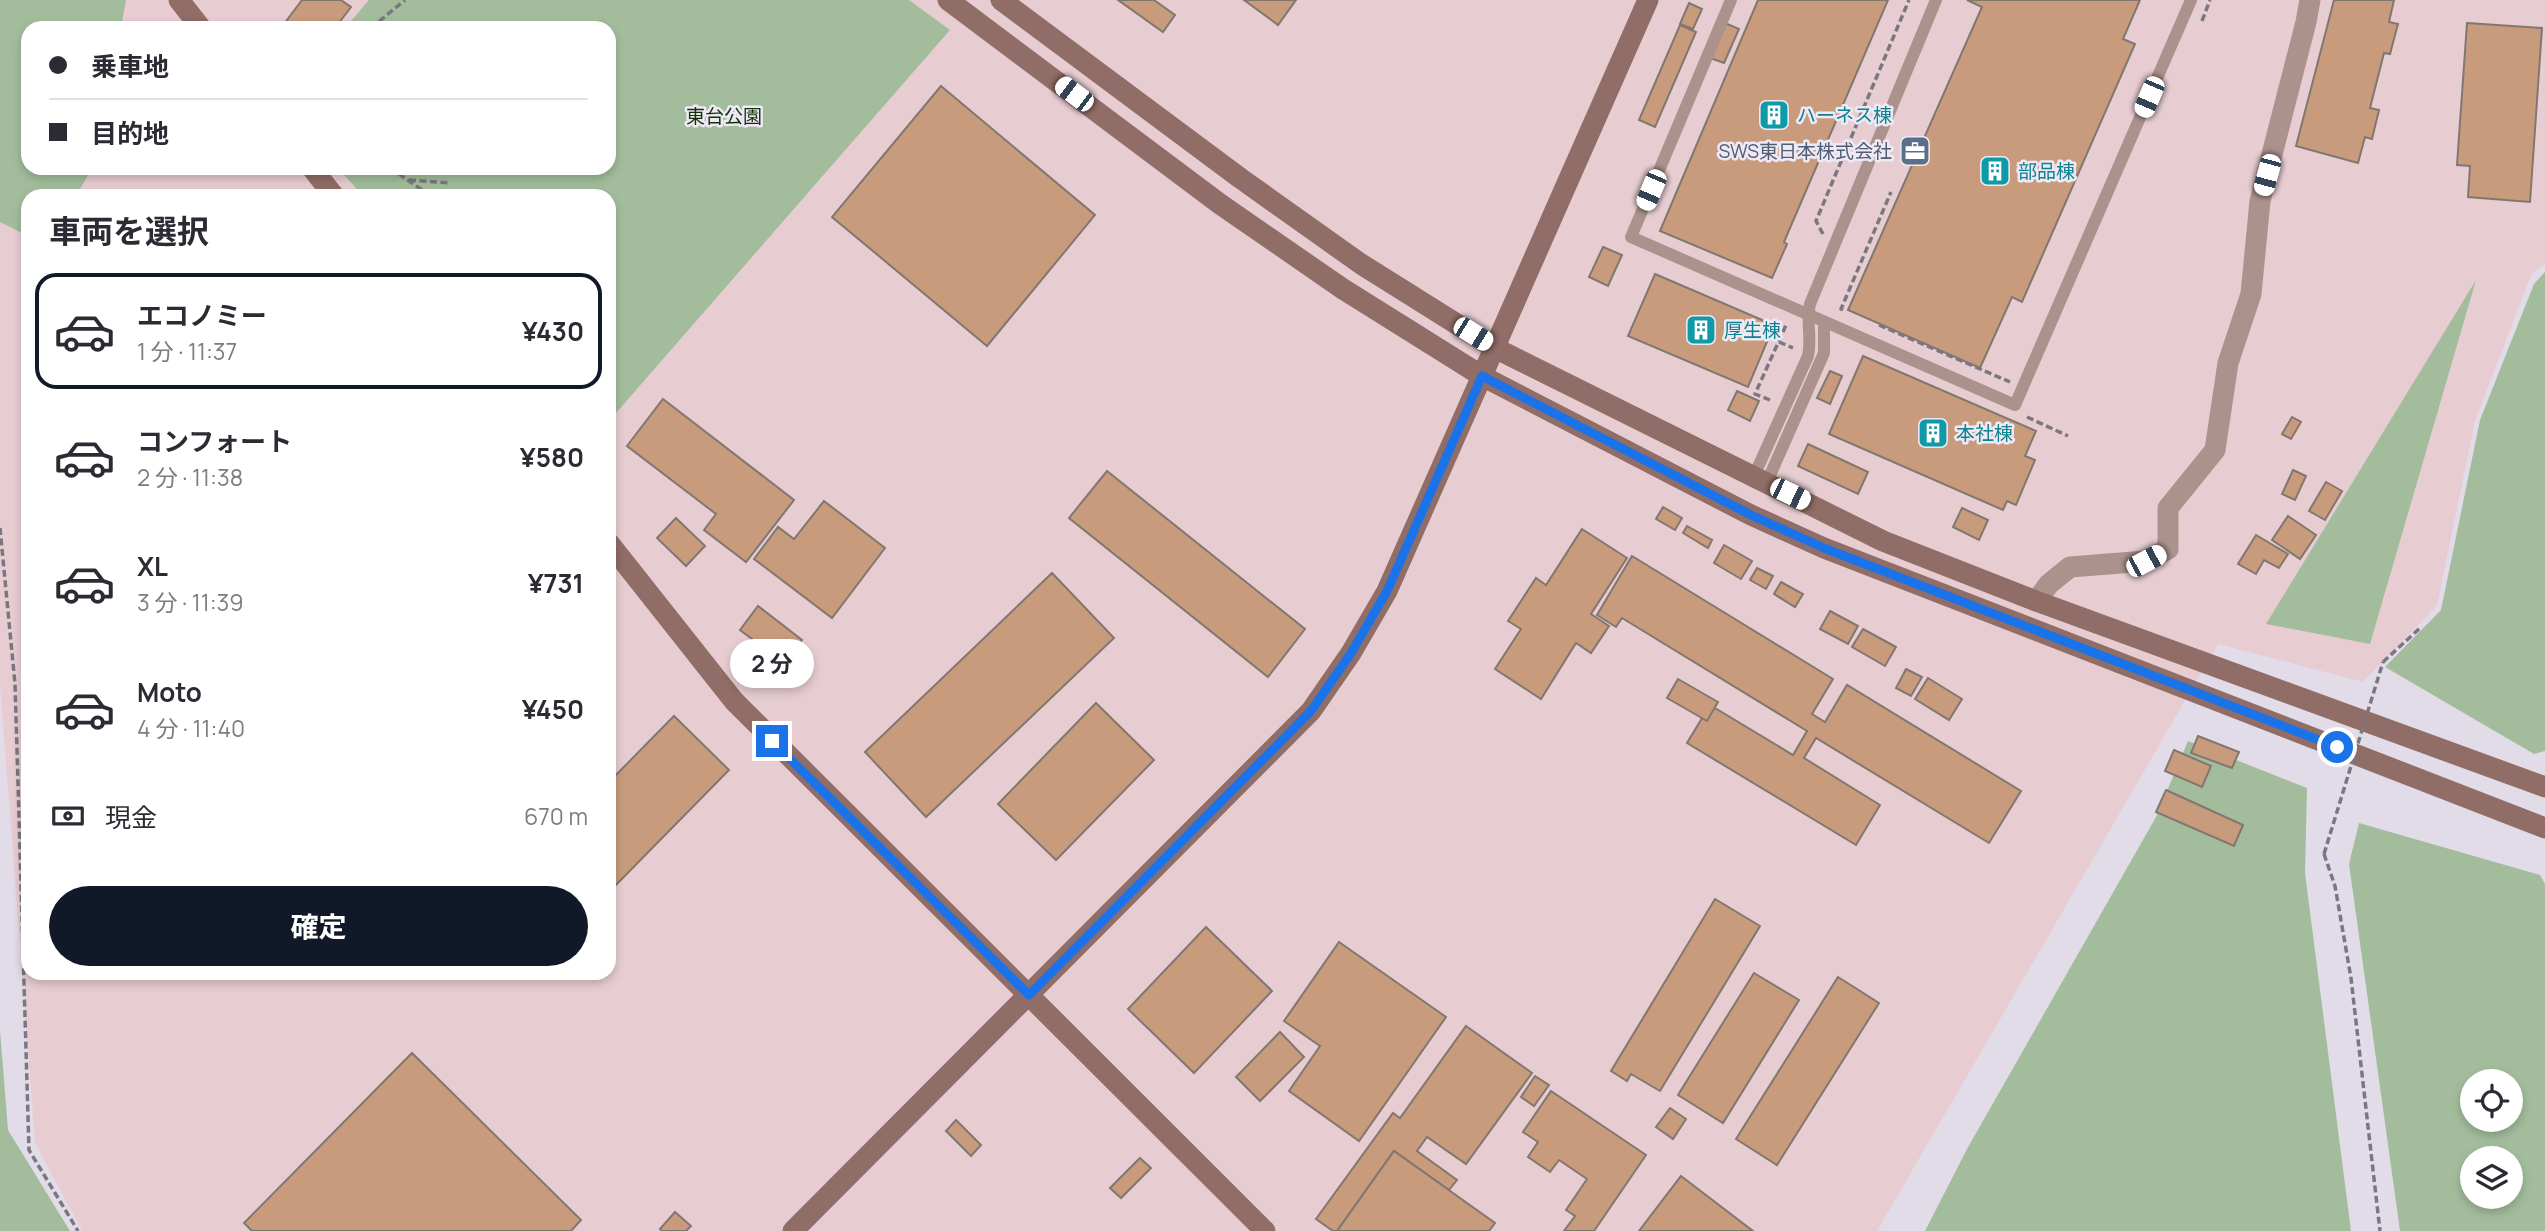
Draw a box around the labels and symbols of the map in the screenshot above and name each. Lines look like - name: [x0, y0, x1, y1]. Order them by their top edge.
- car: [1051, 73, 1098, 115]
- car: [2132, 74, 2167, 120]
- building icon: ハーネス棟: [1757, 98, 1791, 132]
- place label: ハーネス棟: [1797, 102, 1892, 128]
- park label: 東台公園: [686, 103, 762, 129]
- office icon: SWS東日本株式会社: [1898, 134, 1932, 168]
- place label: SWS東日本株式会社: [1719, 138, 1892, 164]
- car: [2252, 152, 2283, 198]
- building icon: 部品棟: [1978, 154, 2012, 188]
- place label: 部品棟: [2018, 158, 2075, 184]
- car: [1634, 167, 1669, 213]
- building icon: 厚生棟: [1684, 313, 1718, 347]
- car: [1450, 314, 1497, 354]
- place label: 厚生棟: [1724, 317, 1781, 343]
- building icon: 本社棟: [1916, 416, 1950, 450]
- place label: 本社棟: [1956, 420, 2013, 446]
- car: [1767, 475, 1814, 513]
- car: [2123, 542, 2170, 580]
- callout: 2 分: [730, 640, 814, 688]
- route end: [756, 725, 788, 757]
- route start: [2321, 731, 2353, 763]

